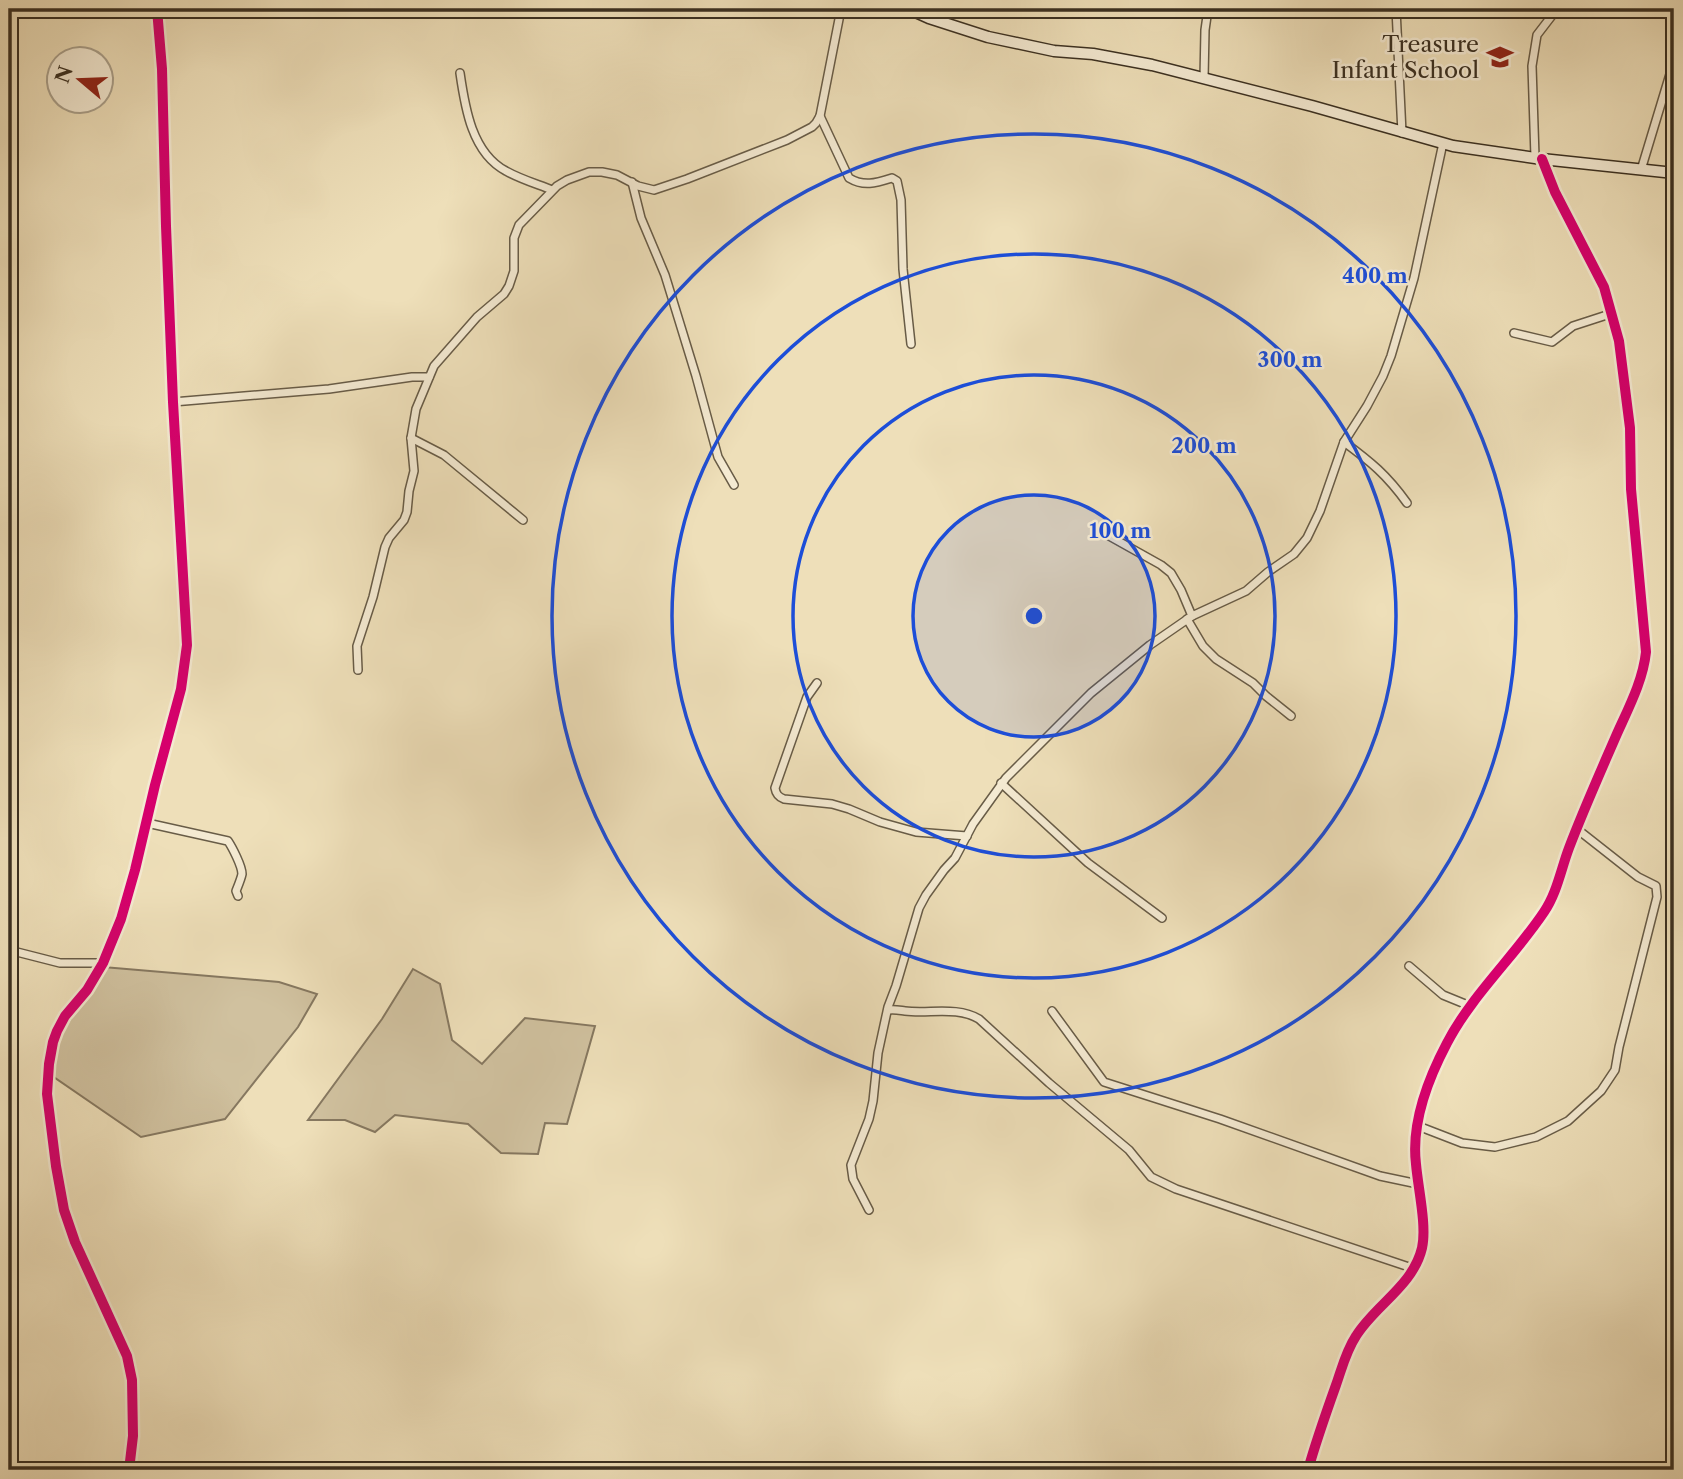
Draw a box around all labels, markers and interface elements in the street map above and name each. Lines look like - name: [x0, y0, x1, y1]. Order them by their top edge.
- place label: Treasure Infant School: [1332, 30, 1479, 84]
- school or university icon: Treasure Infant School: [1485, 42, 1515, 72]
- north arrow: [46, 46, 116, 116]
- text: N: [51, 63, 78, 86]
- text: 400 m: [1342, 263, 1408, 288]
- text: 300 m: [1258, 347, 1322, 372]
- text: 200 m: [1171, 433, 1237, 458]
- text: 100 m: [1089, 518, 1151, 543]
- centre of rings: [1022, 604, 1046, 628]

